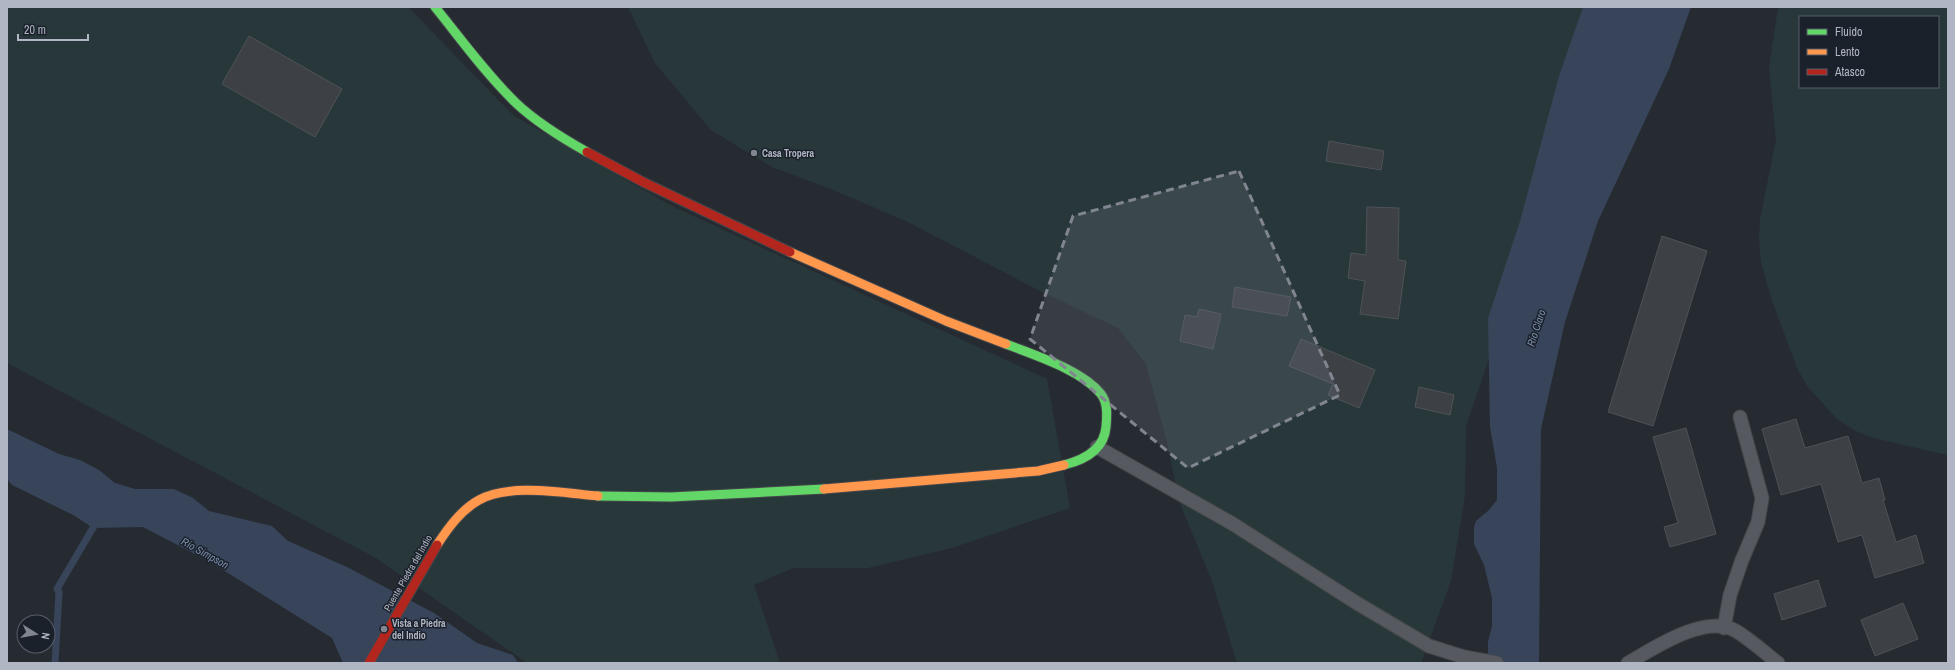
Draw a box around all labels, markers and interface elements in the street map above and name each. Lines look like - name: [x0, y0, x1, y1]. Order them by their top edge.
- scale bar: [18, 16, 88, 42]
- legend: [1799, 16, 1939, 88]
- text: 20 m: [24, 22, 46, 38]
- text: Fluido: [1835, 24, 1862, 40]
- text: Lento: [1835, 44, 1860, 60]
- text: Atasco: [1834, 64, 1865, 80]
- place label: Casa Tropera: [762, 147, 814, 160]
- marker: Casa Tropera: [749, 148, 759, 158]
- water label: Río Claro: [1523, 308, 1549, 348]
- street label: Puente Piedra del Indio: [381, 532, 435, 614]
- water label: Río Simpson: [179, 534, 231, 572]
- north arrow: [16, 614, 56, 654]
- place label: Vista a Piedra del Indio: [392, 617, 446, 642]
- marker: Vista a Piedra del Indio: [379, 624, 389, 634]
- text: N: [38, 631, 53, 640]

